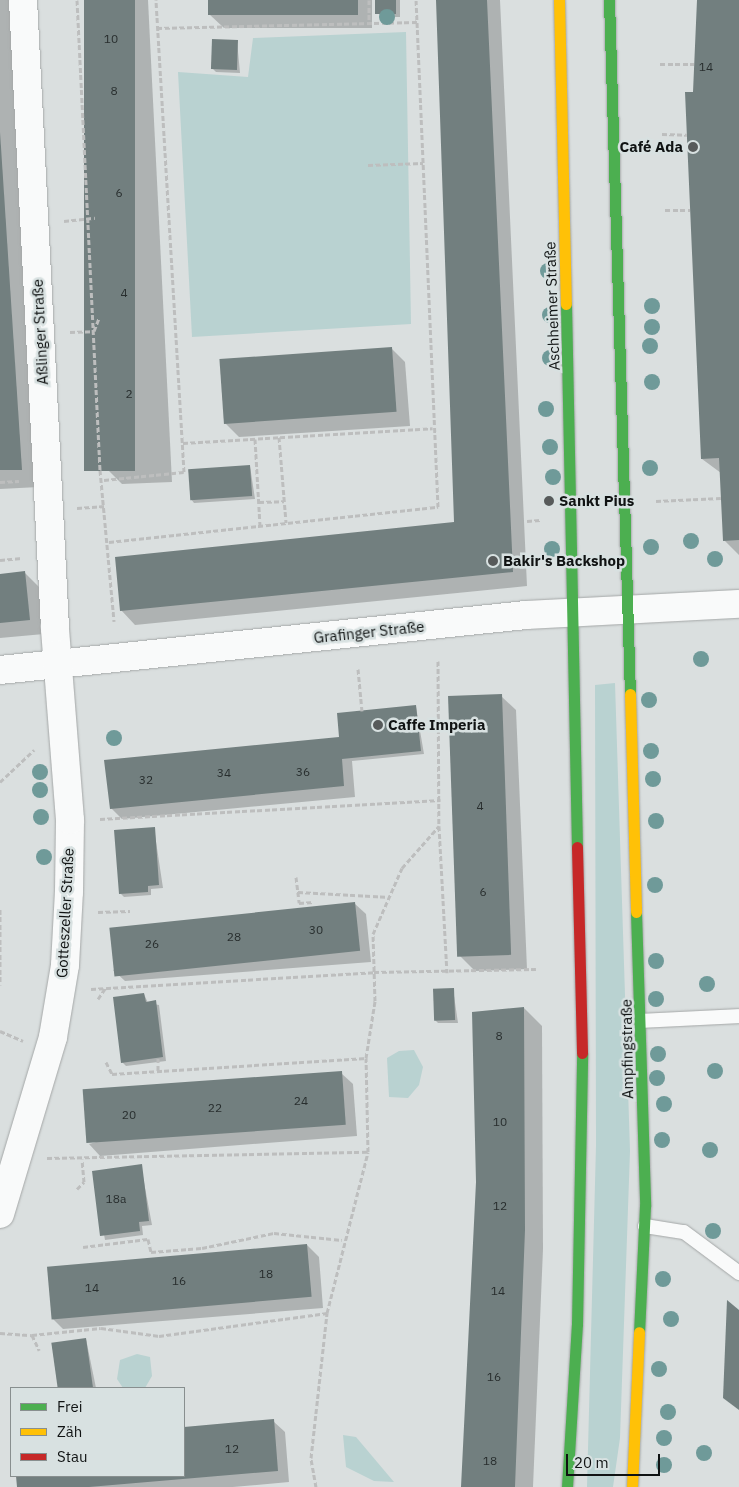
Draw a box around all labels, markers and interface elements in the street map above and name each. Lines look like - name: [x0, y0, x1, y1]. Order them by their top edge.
- house number: 10: [104, 32, 118, 46]
- house number: 14: [699, 60, 713, 74]
- house number: 8: [110, 84, 118, 98]
- place label: Café Ada: [619, 138, 683, 156]
- marker: Café Ada: [687, 141, 699, 153]
- house number: 6: [115, 186, 123, 200]
- street label: Aschheimer Straße: [541, 241, 563, 371]
- street label: Aßlinger Straße: [28, 279, 52, 385]
- house number: 4: [120, 286, 128, 300]
- house number: 2: [125, 387, 133, 401]
- place label: Sankt Pius: [559, 492, 634, 510]
- marker: Sankt Pius: [543, 495, 555, 507]
- place label: Bakir's Backshop: [503, 552, 625, 570]
- marker: Bakir's Backshop: [487, 555, 499, 567]
- street label: Grafinger Straße: [313, 617, 425, 647]
- place label: Caffe Imperia: [388, 716, 485, 734]
- marker: Caffe Imperia: [372, 719, 384, 731]
- house number: 36: [296, 765, 310, 779]
- house number: 34: [217, 766, 231, 780]
- house number: 32: [139, 773, 153, 787]
- house number: 4: [476, 799, 484, 813]
- street label: Gotteszeller Straße: [53, 848, 77, 978]
- house number: 6: [479, 885, 487, 899]
- house number: 30: [309, 923, 323, 937]
- house number: 28: [227, 930, 241, 944]
- house number: 26: [145, 937, 159, 951]
- street label: Ampfingstraße: [617, 999, 637, 1099]
- house number: 8: [495, 1029, 503, 1043]
- house number: 24: [294, 1094, 308, 1108]
- house number: 22: [208, 1101, 222, 1115]
- house number: 20: [122, 1108, 136, 1122]
- house number: 10: [493, 1115, 507, 1129]
- house number: 18a: [106, 1192, 126, 1206]
- house number: 12: [493, 1199, 507, 1213]
- house number: 18: [259, 1267, 273, 1281]
- house number: 16: [172, 1274, 186, 1288]
- house number: 14: [85, 1281, 99, 1295]
- house number: 14: [491, 1284, 505, 1298]
- house number: 16: [487, 1370, 501, 1384]
- legend: [10, 1387, 185, 1477]
- text: Frei: [57, 1397, 83, 1416]
- text: Zäh: [57, 1422, 82, 1441]
- house number: 12: [225, 1442, 239, 1456]
- scale bar: [569, 1444, 663, 1476]
- text: Stau: [57, 1447, 88, 1466]
- text: 20 m: [574, 1453, 609, 1472]
- house number: 18: [483, 1454, 497, 1468]

